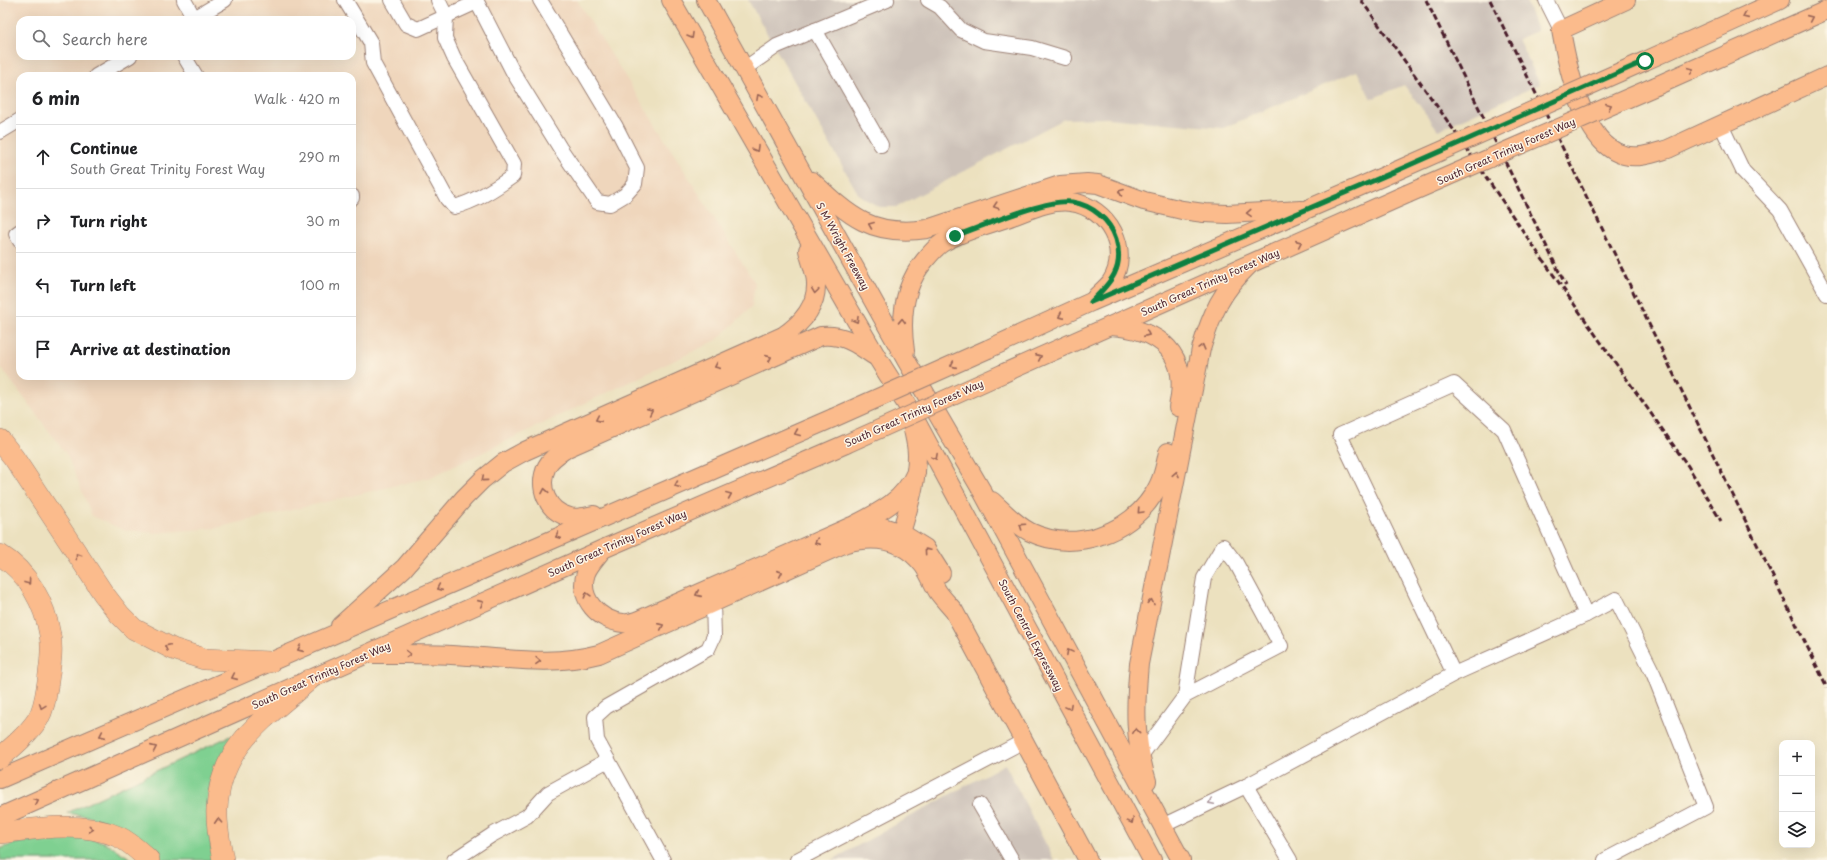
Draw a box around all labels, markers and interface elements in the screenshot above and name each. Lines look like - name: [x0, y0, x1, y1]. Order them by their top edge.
- one-way arrow: [1741, 11, 1749, 19]
- one-way arrow: [1807, 14, 1814, 22]
- search box: [16, 16, 356, 60]
- icon: search: [30, 27, 52, 49]
- text: Search here: [62, 27, 148, 50]
- one-way arrow: [687, 32, 694, 39]
- route start: [1636, 52, 1654, 70]
- one-way arrow: [1687, 67, 1695, 75]
- text: 6 min: [32, 85, 80, 111]
- text: Walk · 420 m: [254, 89, 340, 108]
- one-way arrow: [757, 94, 764, 101]
- one-way arrow: [1606, 103, 1613, 111]
- street label: South Great Trinity Forest Way: [1434, 113, 1578, 189]
- text: Continue: [70, 136, 138, 159]
- one-way arrow: [752, 145, 759, 152]
- icon: ahead: [32, 146, 54, 168]
- text: 290 m: [299, 147, 340, 166]
- text: South Great Trinity Forest Way: [70, 159, 265, 178]
- one-way arrow: [1118, 189, 1125, 197]
- street label: S M Wright Freeway: [812, 199, 874, 293]
- one-way arrow: [993, 201, 1000, 210]
- one-way arrow: [1246, 208, 1252, 217]
- text: Turn right: [70, 209, 147, 232]
- icon: right: [32, 210, 54, 232]
- text: 30 m: [306, 211, 340, 230]
- one-way arrow: [868, 222, 875, 230]
- route end: [946, 227, 964, 245]
- one-way arrow: [1296, 239, 1303, 247]
- street label: South Great Trinity Forest Way: [1138, 244, 1282, 320]
- text: Turn left: [70, 273, 136, 296]
- icon: left: [32, 274, 54, 296]
- text: 100 m: [300, 275, 340, 294]
- one-way arrow: [811, 288, 820, 294]
- one-way arrow: [1057, 311, 1065, 319]
- one-way arrow: [851, 316, 858, 323]
- one-way arrow: [898, 318, 907, 324]
- one-way arrow: [1144, 329, 1151, 337]
- text: Arrive at destination: [70, 337, 231, 360]
- icon: arrive: [32, 338, 54, 360]
- one-way arrow: [1197, 344, 1205, 350]
- one-way arrow: [1035, 354, 1043, 362]
- one-way arrow: [765, 355, 772, 363]
- one-way arrow: [949, 360, 957, 368]
- one-way arrow: [714, 361, 722, 369]
- street label: South Great Trinity Forest Way: [842, 375, 986, 451]
- one-way arrow: [646, 408, 653, 416]
- one-way arrow: [595, 414, 602, 422]
- one-way arrow: [793, 428, 801, 436]
- one-way arrow: [930, 453, 937, 460]
- one-way arrow: [1171, 471, 1180, 478]
- one-way arrow: [481, 474, 489, 481]
- one-way arrow: [674, 480, 682, 488]
- one-way arrow: [541, 488, 549, 494]
- one-way arrow: [725, 491, 732, 499]
- street label: South Great Trinity Forest Way: [545, 505, 689, 581]
- one-way arrow: [1138, 506, 1145, 513]
- one-way arrow: [1019, 523, 1026, 531]
- one-way arrow: [555, 532, 562, 540]
- one-way arrow: [813, 537, 821, 545]
- one-way arrow: [924, 548, 932, 556]
- one-way arrow: [75, 553, 83, 560]
- one-way arrow: [775, 570, 783, 578]
- street label: South Central Expressway: [995, 576, 1067, 694]
- one-way arrow: [23, 578, 31, 585]
- one-way arrow: [436, 584, 443, 592]
- one-way arrow: [694, 590, 701, 598]
- one-way arrow: [583, 592, 592, 599]
- one-way arrow: [1146, 599, 1155, 605]
- one-way arrow: [477, 600, 485, 608]
- one-way arrow: [657, 623, 665, 631]
- street label: South Great Trinity Forest Way: [249, 637, 393, 713]
- one-way arrow: [164, 644, 171, 652]
- one-way arrow: [297, 644, 304, 652]
- one-way arrow: [1066, 649, 1073, 656]
- one-way arrow: [405, 650, 411, 658]
- one-way arrow: [535, 657, 541, 666]
- one-way arrow: [231, 673, 238, 681]
- one-way arrow: [39, 703, 47, 710]
- one-way arrow: [1065, 703, 1072, 710]
- one-way arrow: [1132, 727, 1141, 734]
- one-way arrow: [99, 730, 107, 738]
- map controls: [1779, 740, 1815, 848]
- button: +: [1779, 740, 1815, 776]
- one-way arrow: [150, 745, 158, 753]
- button: −: [1779, 776, 1815, 812]
- one-way arrow: [1208, 797, 1215, 805]
- one-way arrow: [31, 798, 39, 806]
- button: layers: [1779, 812, 1815, 848]
- one-way arrow: [1126, 817, 1134, 824]
- one-way arrow: [213, 818, 222, 824]
- one-way arrow: [88, 824, 94, 833]

